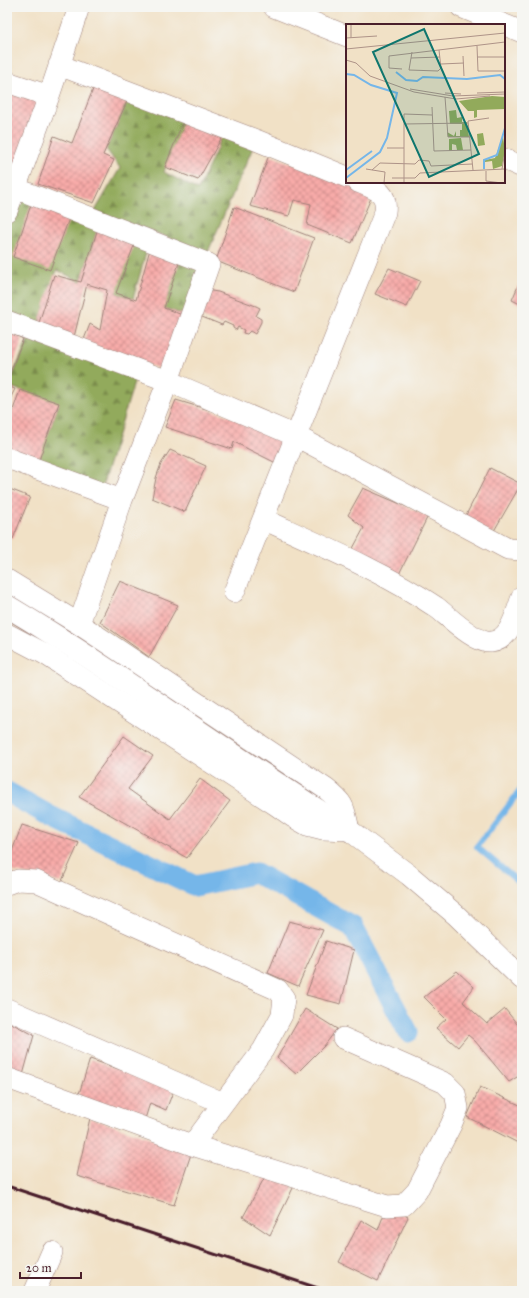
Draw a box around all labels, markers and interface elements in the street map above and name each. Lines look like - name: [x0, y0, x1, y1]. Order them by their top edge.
- inset map: [346, 24, 505, 183]
- scale bar: [20, 1254, 81, 1280]
- text: 20 m: [26, 1261, 52, 1275]

